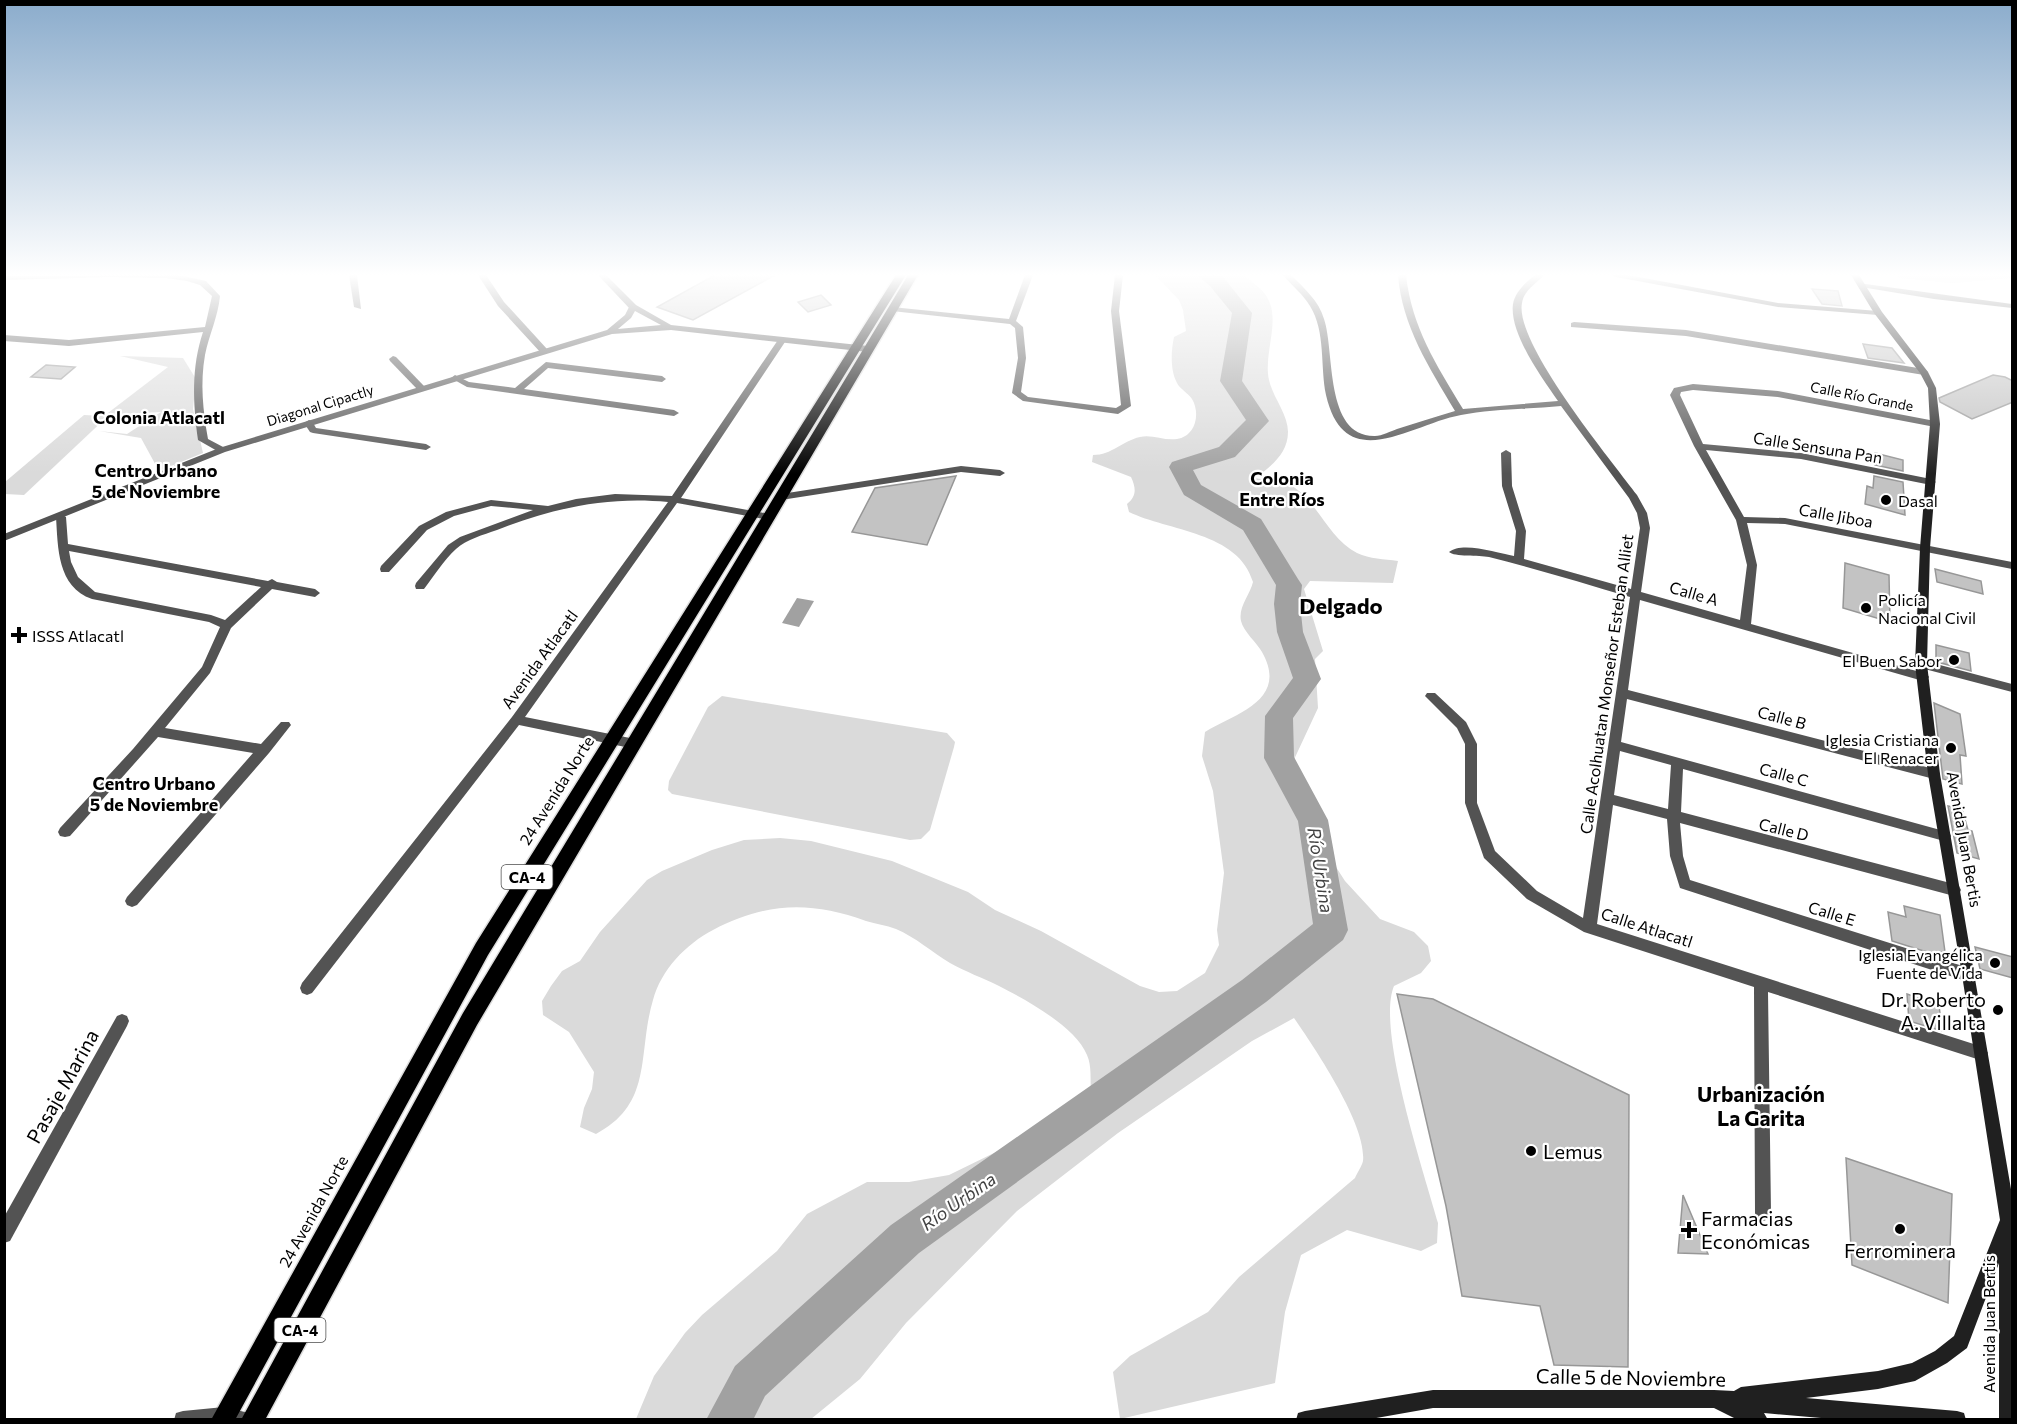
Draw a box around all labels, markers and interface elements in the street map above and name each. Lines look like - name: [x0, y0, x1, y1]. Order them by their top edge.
- street label: Calle Río Grande: [1809, 378, 1915, 414]
- street label: Diagonal Cipactly: [264, 381, 376, 429]
- district label: Colonia Atlacatl: [93, 406, 225, 428]
- street label: Calle Sensuna Pan: [1752, 427, 1884, 467]
- district label: Centro Urbano 5 de Noviembre: [92, 459, 220, 502]
- district label: Colonia Entre Ríos: [1239, 467, 1325, 510]
- place label: Dasal: [1898, 491, 1938, 510]
- marker: Dasal: [1879, 493, 1893, 507]
- street label: Calle Jiboa: [1797, 499, 1875, 531]
- street label: Calle Acolhuatan Monseñor Esteban Alliet: [1576, 532, 1637, 835]
- street label: Calle A: [1667, 577, 1721, 609]
- place label: Policía Nacional Civil: [1878, 590, 1976, 627]
- district label: Delgado: [1299, 592, 1383, 619]
- marker: Policía Nacional Civil: [1859, 601, 1873, 615]
- street label: Avenida Atlacatl: [497, 606, 581, 712]
- marker: ISSS Atlacatl: [10, 626, 28, 644]
- place label: ISSS Atlacatl: [32, 626, 124, 645]
- place label: El Buen Sabor: [1842, 651, 1943, 670]
- marker: El Buen Sabor: [1947, 653, 1961, 667]
- street label: Calle B: [1756, 701, 1808, 733]
- place label: Iglesia Cristiana El Renacer: [1825, 730, 1940, 767]
- street label: 24 Avenida Norte: [515, 732, 597, 848]
- marker: Iglesia Cristiana El Renacer: [1944, 741, 1958, 755]
- street label: Calle C: [1757, 758, 1811, 790]
- street label: Avenida Juan Bertis: [1944, 769, 1986, 909]
- district label: Centro Urbano 5 de Noviembre: [90, 772, 218, 815]
- street label: Calle D: [1757, 814, 1811, 844]
- water label: Río Urbina: [1303, 826, 1339, 914]
- road number: CA-4: [502, 865, 552, 889]
- street label: Calle E: [1806, 897, 1858, 929]
- street label: Calle Atlacatl: [1599, 903, 1695, 951]
- place label: Iglesia Evangélica Fuente de Vida: [1858, 945, 1983, 982]
- marker: Iglesia Evangélica Fuente de Vida: [1988, 956, 2002, 970]
- place label: Dr. Roberto A. Villalta: [1881, 987, 1986, 1034]
- marker: Dr. Roberto A. Villalta: [1991, 1003, 2005, 1017]
- street label: Pasaje Marina: [21, 1025, 103, 1147]
- district label: Urbanización La Garita: [1697, 1081, 1825, 1130]
- place label: Lemus: [1543, 1139, 1603, 1163]
- marker: Lemus: [1524, 1144, 1538, 1158]
- street label: 24 Avenida Norte: [274, 1152, 352, 1270]
- water label: Río Urbina: [916, 1167, 1000, 1235]
- place label: Farmacias Económicas: [1701, 1206, 1810, 1253]
- marker: Ferrominera: [1893, 1222, 1907, 1236]
- marker: Farmacias Económicas: [1682, 1223, 1696, 1237]
- place label: Ferrominera: [1844, 1238, 1956, 1262]
- street label: Avenida Juan Bertis: [1979, 1255, 1998, 1393]
- road number: CA-4: [274, 1318, 326, 1342]
- street label: Calle 5 de Noviembre: [1536, 1363, 1726, 1391]

